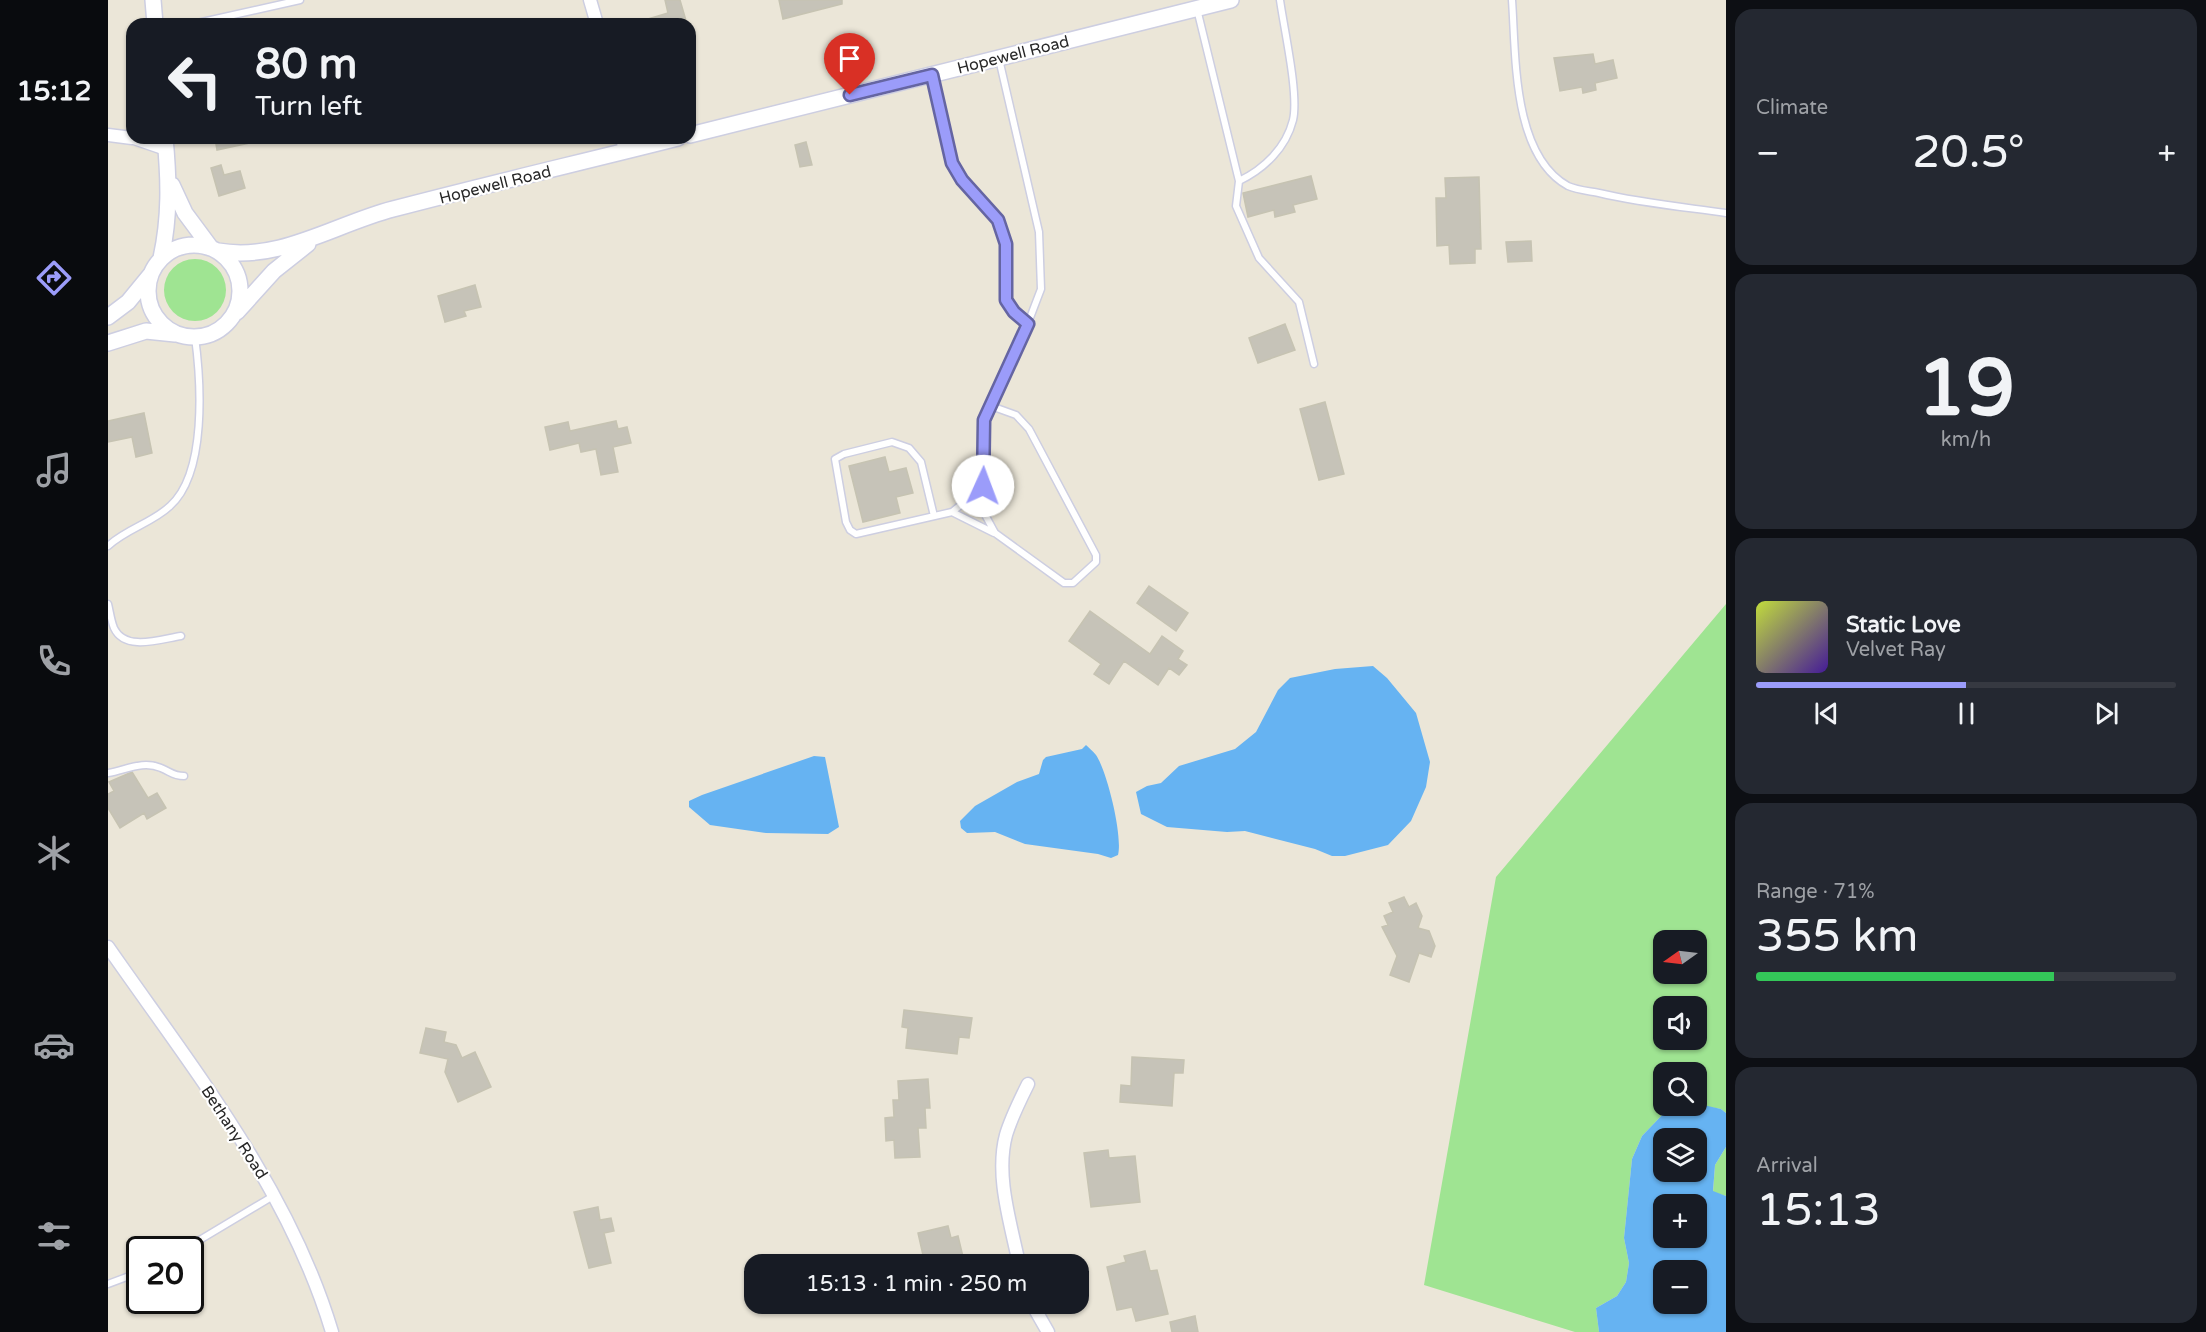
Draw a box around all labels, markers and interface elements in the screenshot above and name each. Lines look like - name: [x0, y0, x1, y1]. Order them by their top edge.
- street label: Hopewell Road: [955, 31, 1071, 79]
- pin: [824, 33, 875, 95]
- text: 80 m: [255, 39, 357, 90]
- icon: left: [156, 42, 234, 120]
- icon: arrive: [833, 42, 866, 75]
- text: 15:12: [17, 75, 91, 108]
- text: Turn left: [255, 90, 362, 123]
- text: Climate: [1756, 96, 1828, 120]
- text: 20.5°: [1912, 126, 2025, 180]
- text: −: [1756, 134, 1780, 173]
- text: +: [2157, 134, 2176, 173]
- street label: Hopewell Road: [437, 161, 553, 209]
- icon: directions: [33, 257, 75, 299]
- text: 19: [1917, 342, 2015, 436]
- text: km/h: [1941, 428, 1991, 452]
- icon: music: [33, 449, 75, 491]
- position arrow: [951, 454, 1015, 518]
- text: Static Love: [1846, 612, 1961, 638]
- text: Velvet Ray: [1846, 638, 1946, 662]
- icon: phone: [33, 640, 75, 682]
- icon: previous: [1810, 697, 1843, 730]
- icon: pause: [1950, 697, 1983, 730]
- icon: next: [2090, 697, 2123, 730]
- icon: climate: [33, 832, 75, 874]
- text: Range · 71%: [1756, 880, 1875, 904]
- text: 355 km: [1756, 910, 1918, 964]
- north arrow: [1653, 930, 1707, 984]
- map controls: [1653, 930, 1707, 1314]
- button: sound: [1653, 996, 1707, 1050]
- icon: car: [33, 1024, 75, 1066]
- button: search: [1653, 1062, 1707, 1116]
- street label: Bethany Road: [197, 1082, 272, 1183]
- button: layers: [1653, 1128, 1707, 1182]
- text: Arrival: [1756, 1154, 1818, 1178]
- text: 15:13: [1756, 1184, 1881, 1238]
- button: +: [1653, 1194, 1707, 1248]
- icon: filters: [33, 1215, 75, 1257]
- speed limit sign: 20: [126, 1236, 204, 1314]
- button: −: [1653, 1260, 1707, 1314]
- text: 15:13 · 1 min · 250 m: [806, 1271, 1027, 1297]

